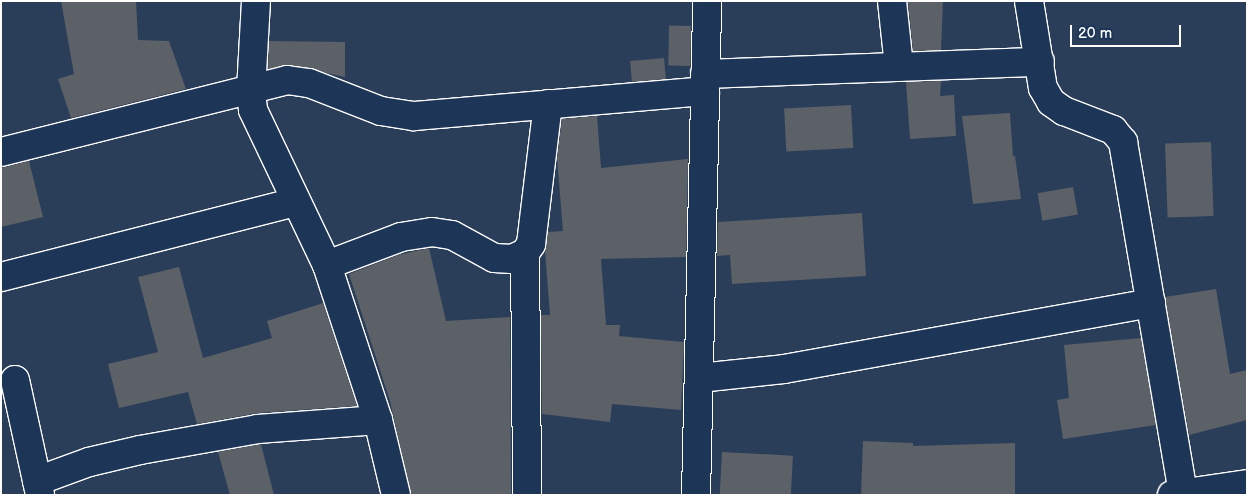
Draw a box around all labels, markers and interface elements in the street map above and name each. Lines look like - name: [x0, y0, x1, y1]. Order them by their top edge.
- scale bar: [1073, 15, 1184, 47]
- text: 20 m: [1078, 24, 1112, 43]

